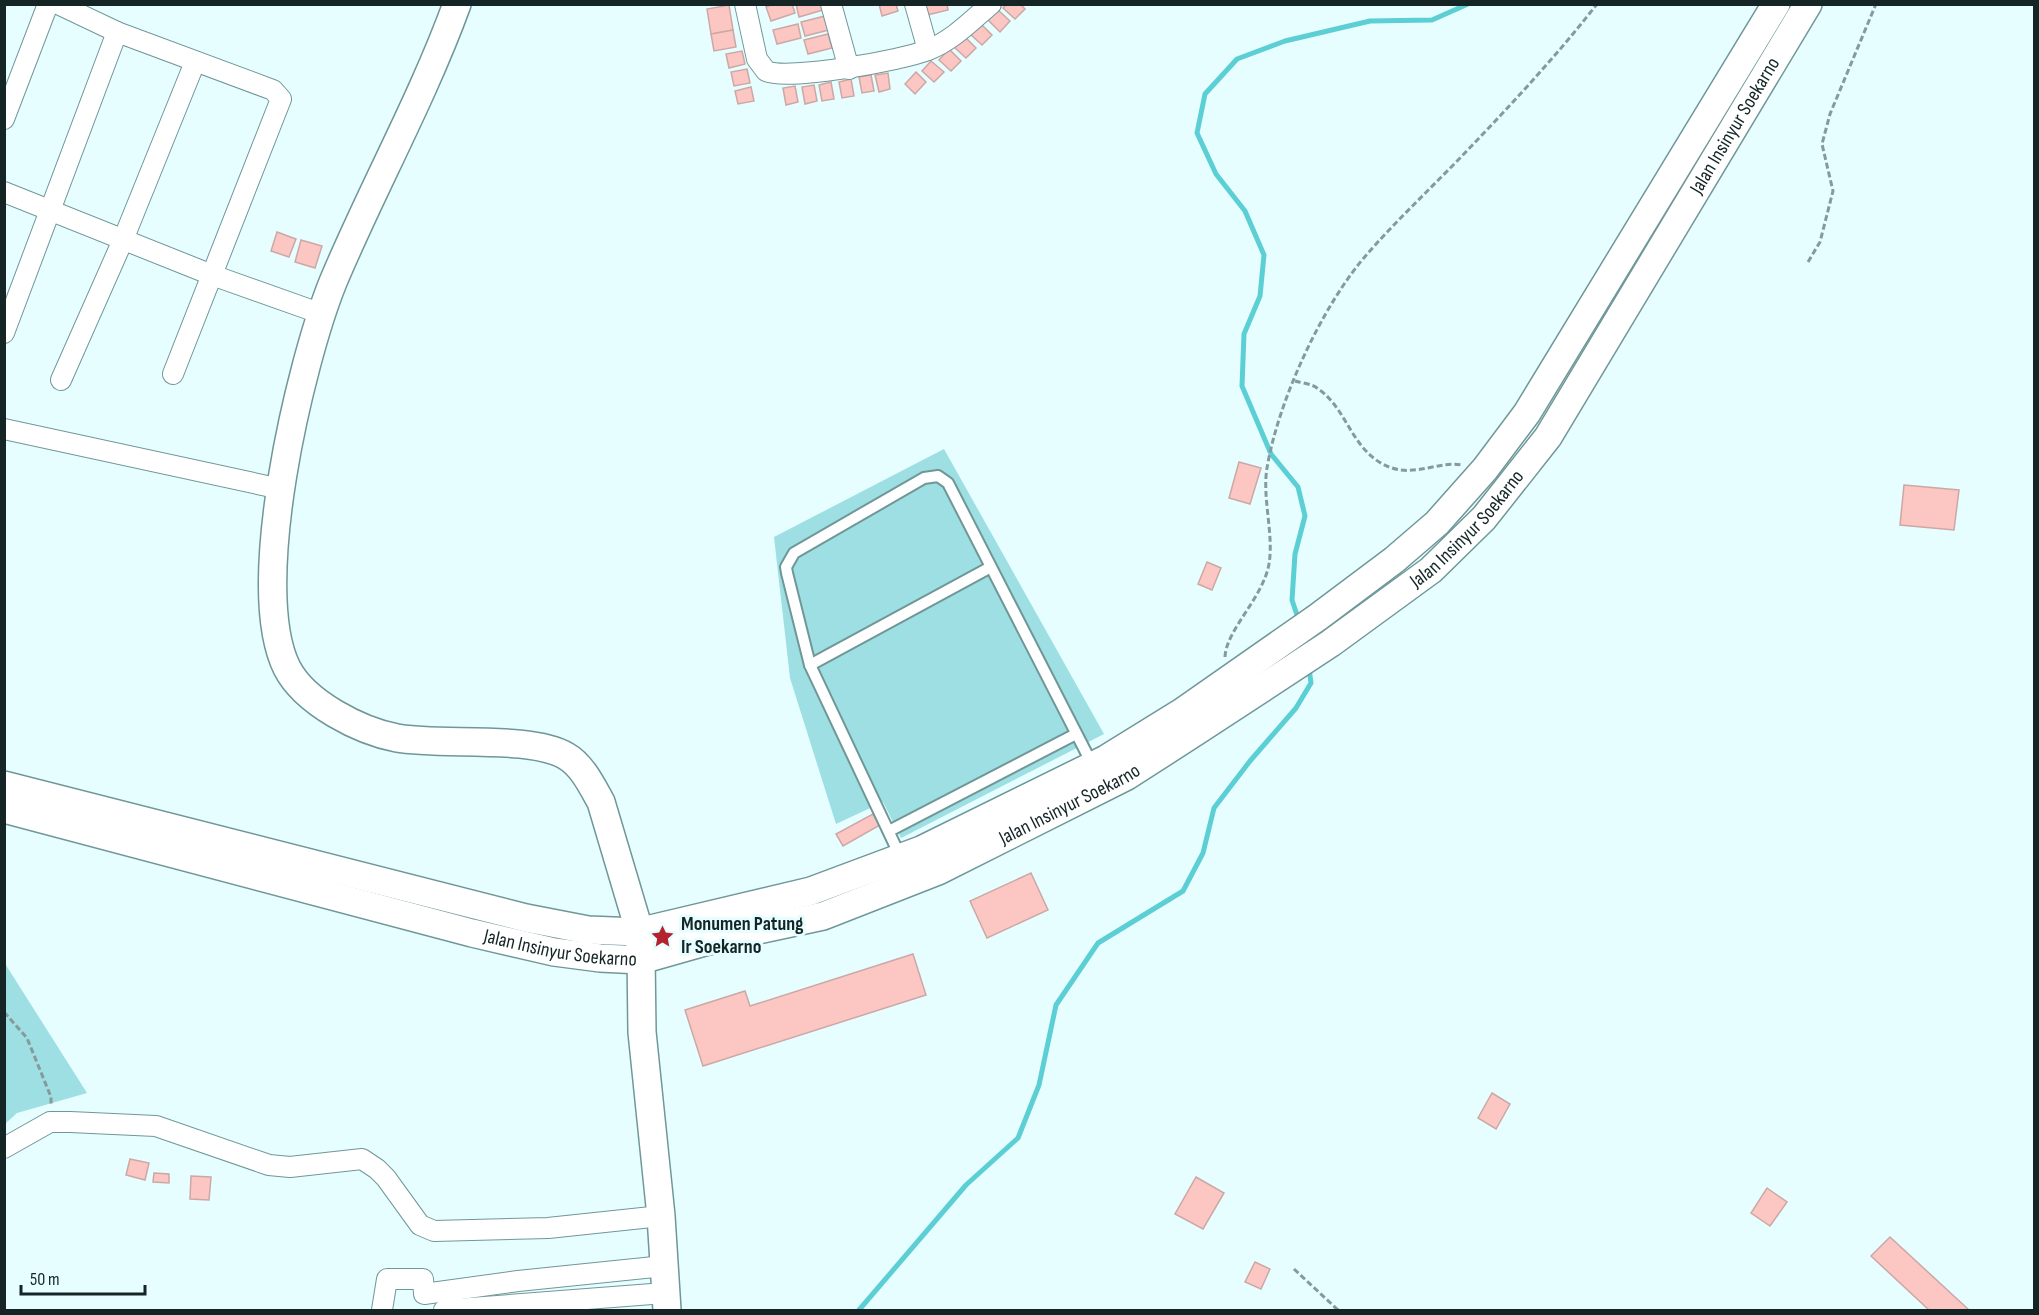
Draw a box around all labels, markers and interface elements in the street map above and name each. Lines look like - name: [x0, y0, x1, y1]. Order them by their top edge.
- street label: Jalan Insinyur Soekarno: [1684, 53, 1785, 199]
- street label: Jalan Insinyur Soekarno: [1405, 465, 1529, 594]
- street label: Jalan Insinyur Soekarno: [994, 759, 1145, 851]
- place label: Monumen Patung Ir Soekarno: [681, 912, 804, 959]
- place icon: Monumen Patung Ir Soekarno: [650, 923, 676, 949]
- street label: Jalan Insinyur Soekarno: [480, 924, 637, 972]
- scale bar: [21, 1258, 146, 1296]
- text: 50 m: [30, 1269, 60, 1290]

